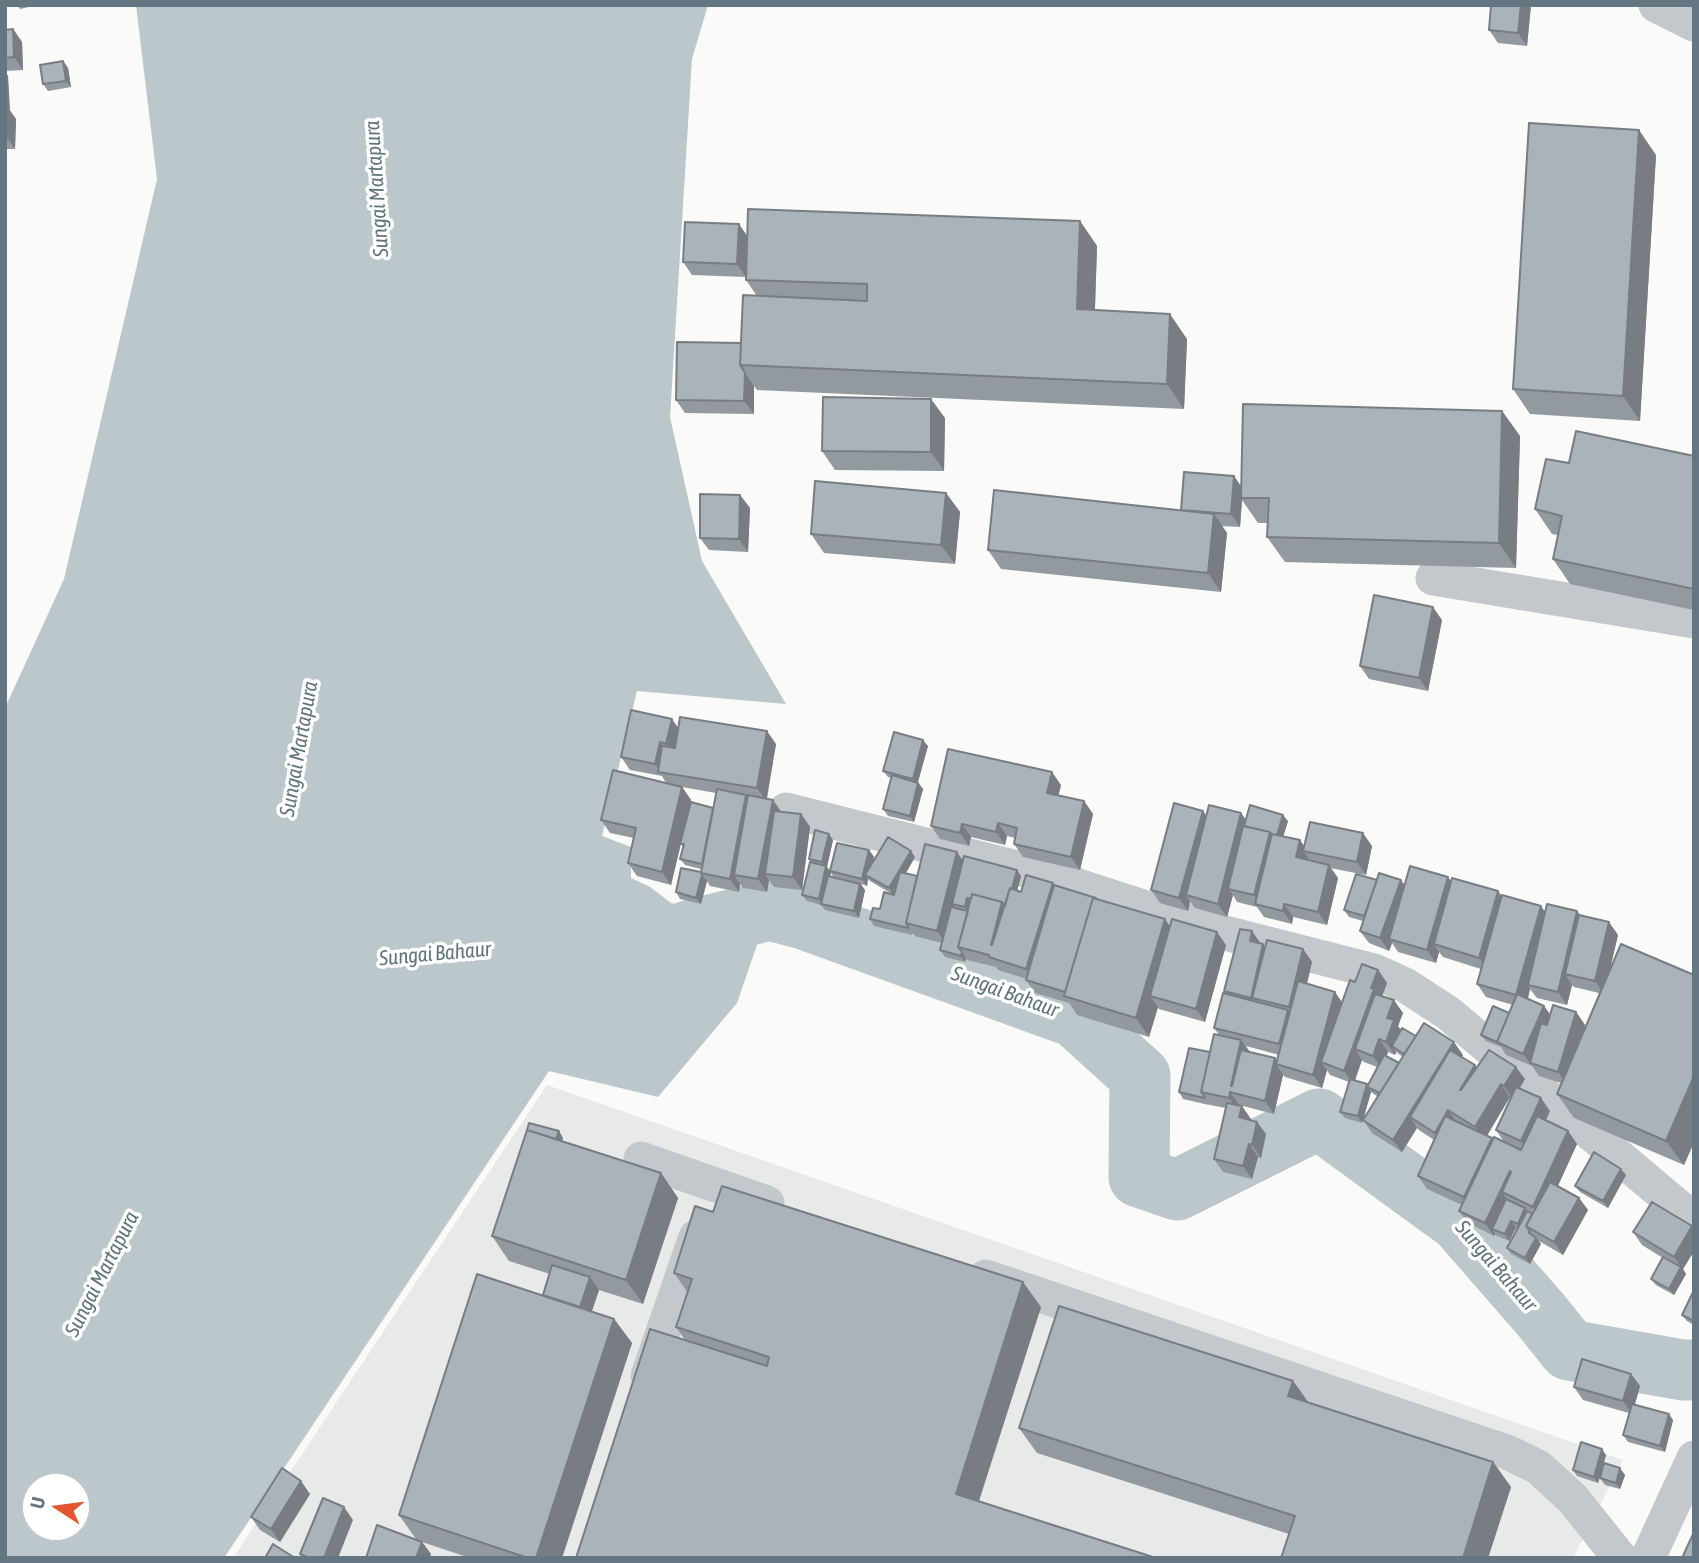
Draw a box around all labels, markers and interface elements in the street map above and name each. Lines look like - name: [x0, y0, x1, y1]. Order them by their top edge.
- water label: Sungai Martapura: [360, 120, 394, 258]
- water label: Sungai Martapura: [275, 679, 323, 819]
- water label: Sungai Bahaur: [378, 937, 492, 971]
- water label: Sungai Bahaur: [948, 961, 1062, 1023]
- water label: Sungai Martapura: [60, 1207, 144, 1341]
- water label: Sungai Bahaur: [1450, 1215, 1542, 1317]
- north arrow: [21, 1472, 91, 1542]
- text: U: [26, 1495, 49, 1511]

